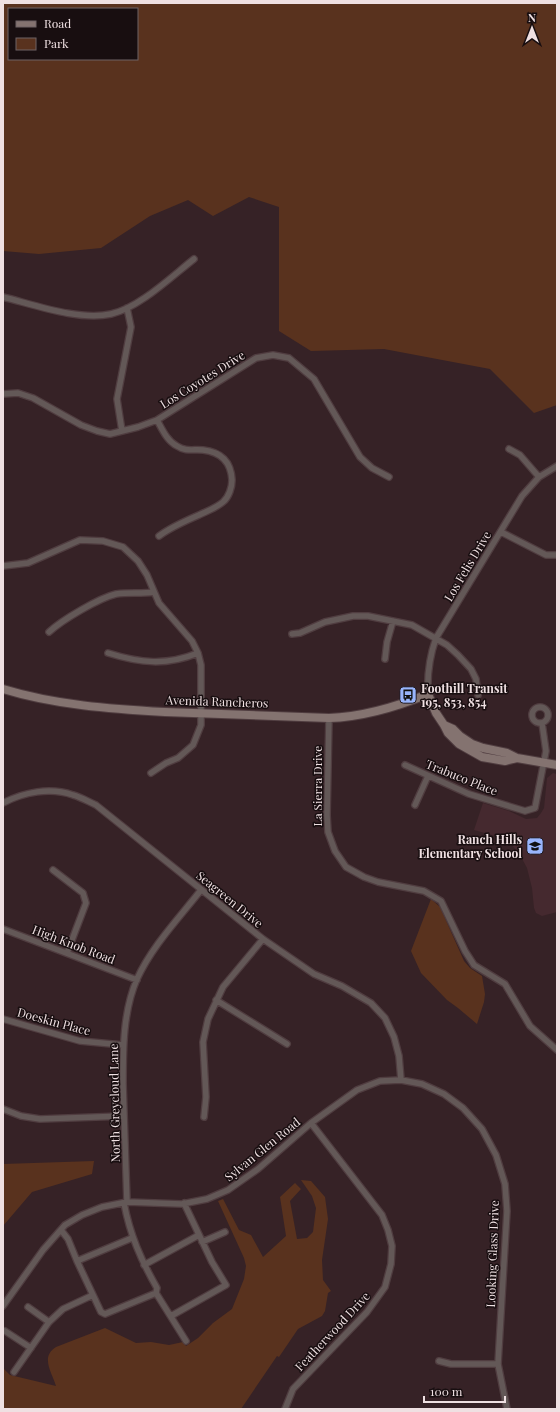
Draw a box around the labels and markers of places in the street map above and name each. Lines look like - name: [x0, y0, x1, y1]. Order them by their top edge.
- place label: Foothill Transit 195, 853, 854: [421, 680, 508, 710]
- bus stop icon: Foothill Transit 195, 853, 854: [398, 685, 418, 705]
- place label: Ranch Hills Elementary School: [418, 831, 522, 861]
- school or university icon: Ranch Hills Elementary School: [525, 836, 545, 856]

